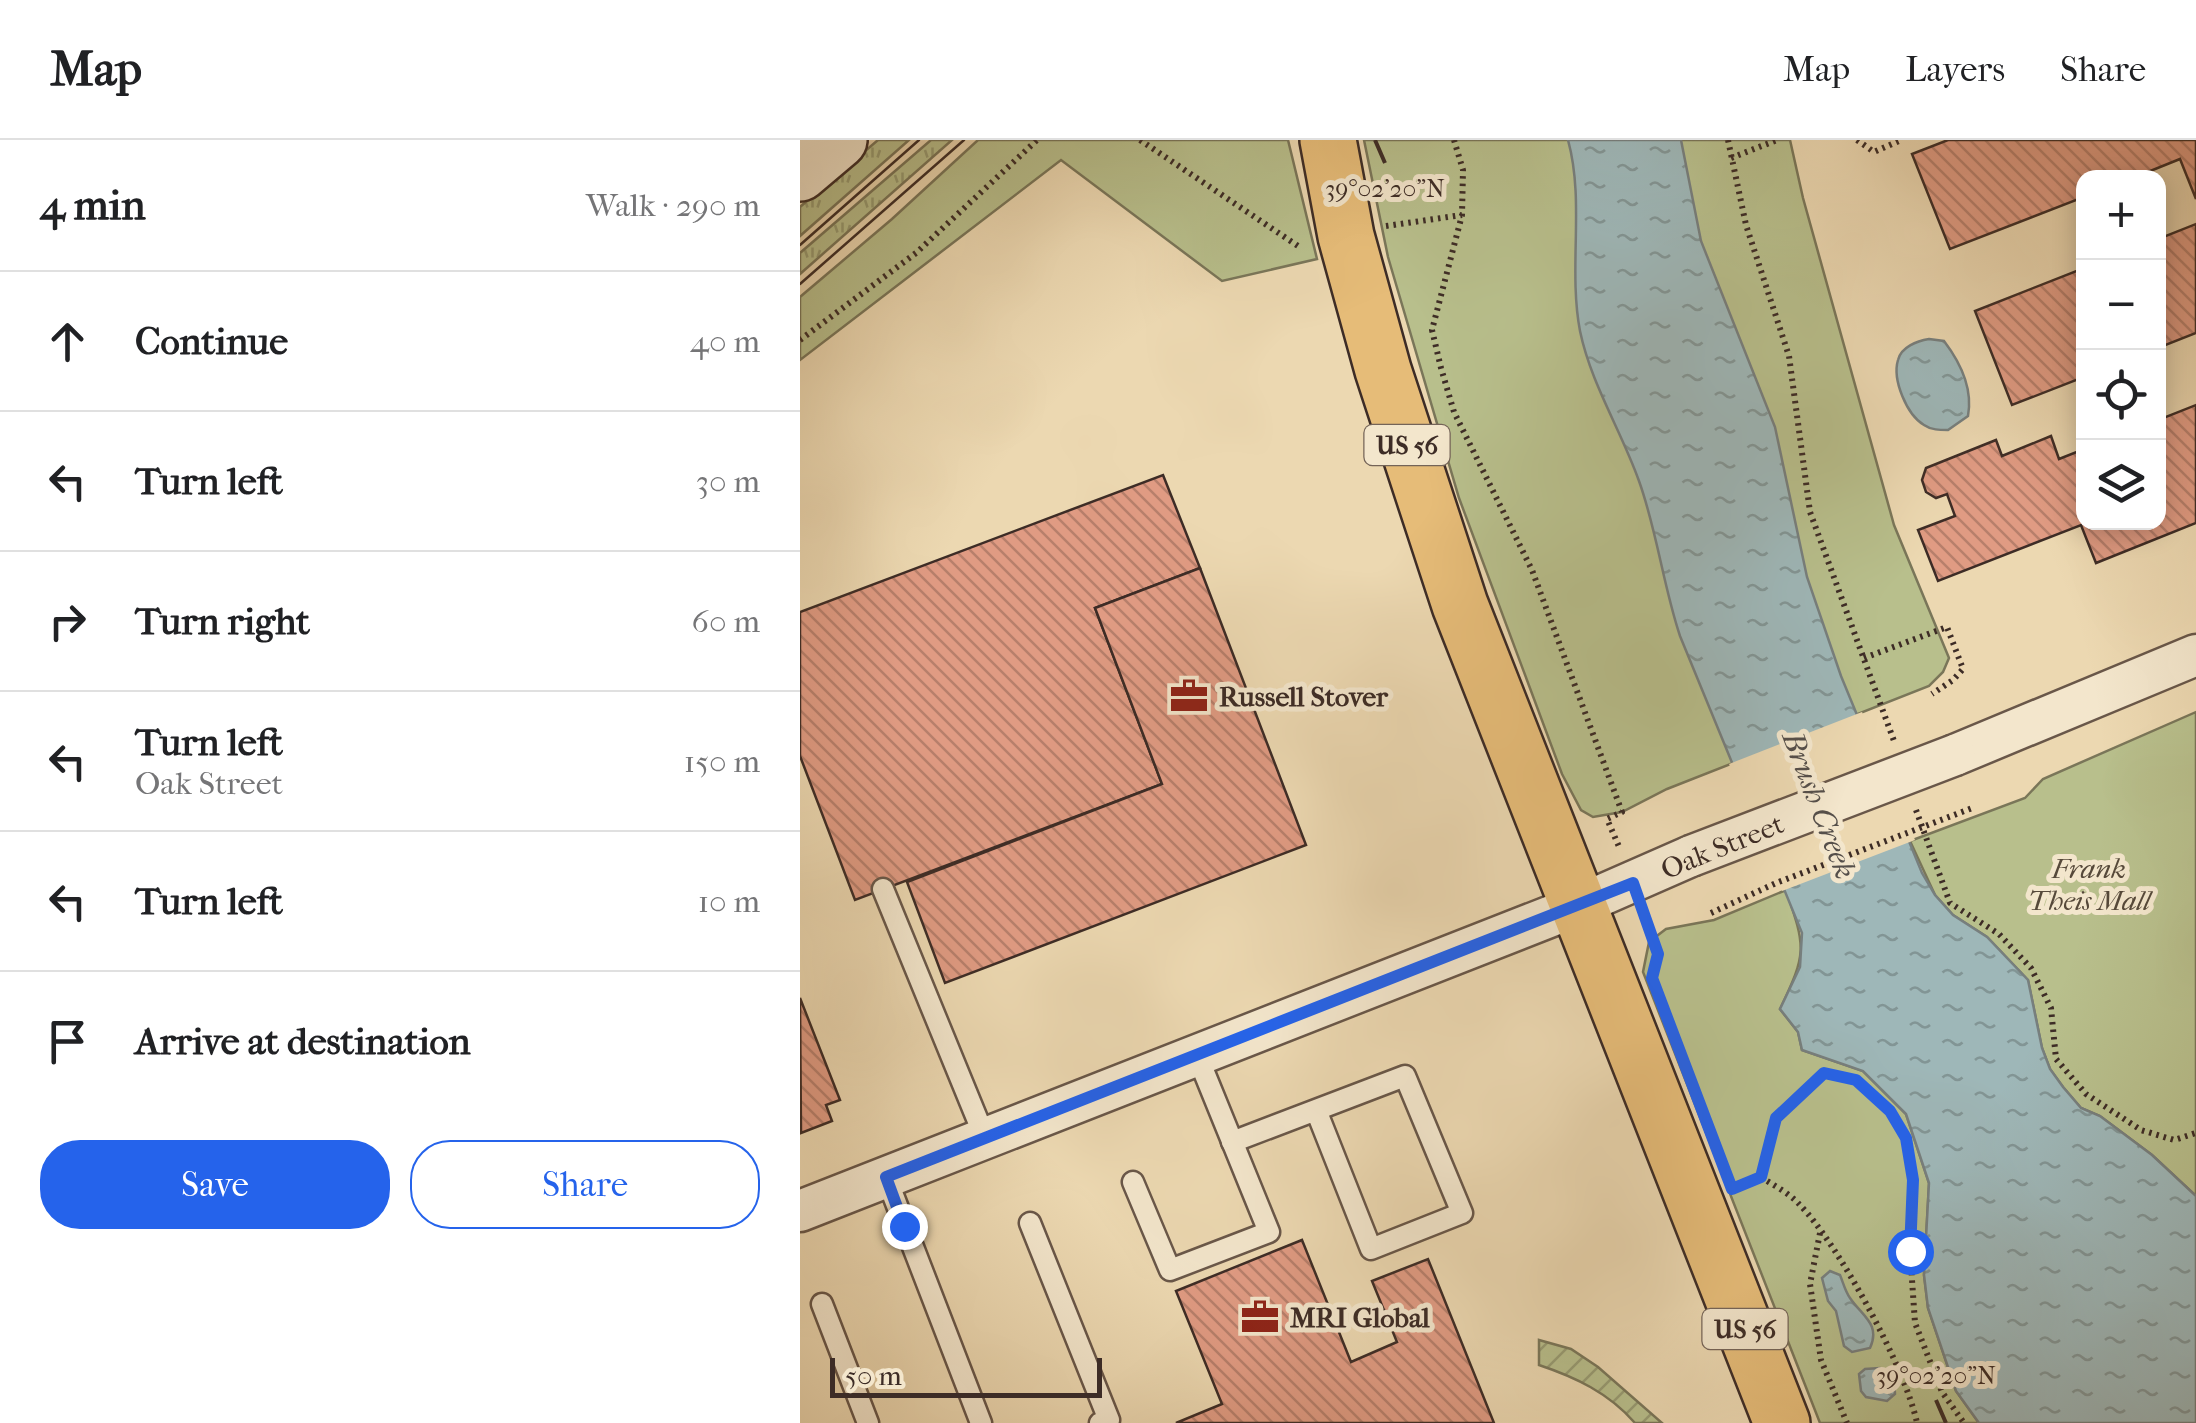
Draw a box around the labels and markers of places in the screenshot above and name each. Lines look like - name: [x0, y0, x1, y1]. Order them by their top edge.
- office icon: Russell Stover: [1168, 675, 1210, 717]
- place label: Russell Stover: [1219, 680, 1389, 713]
- office icon: MRI Global: [1239, 1296, 1281, 1338]
- place label: MRI Global: [1290, 1301, 1430, 1334]

